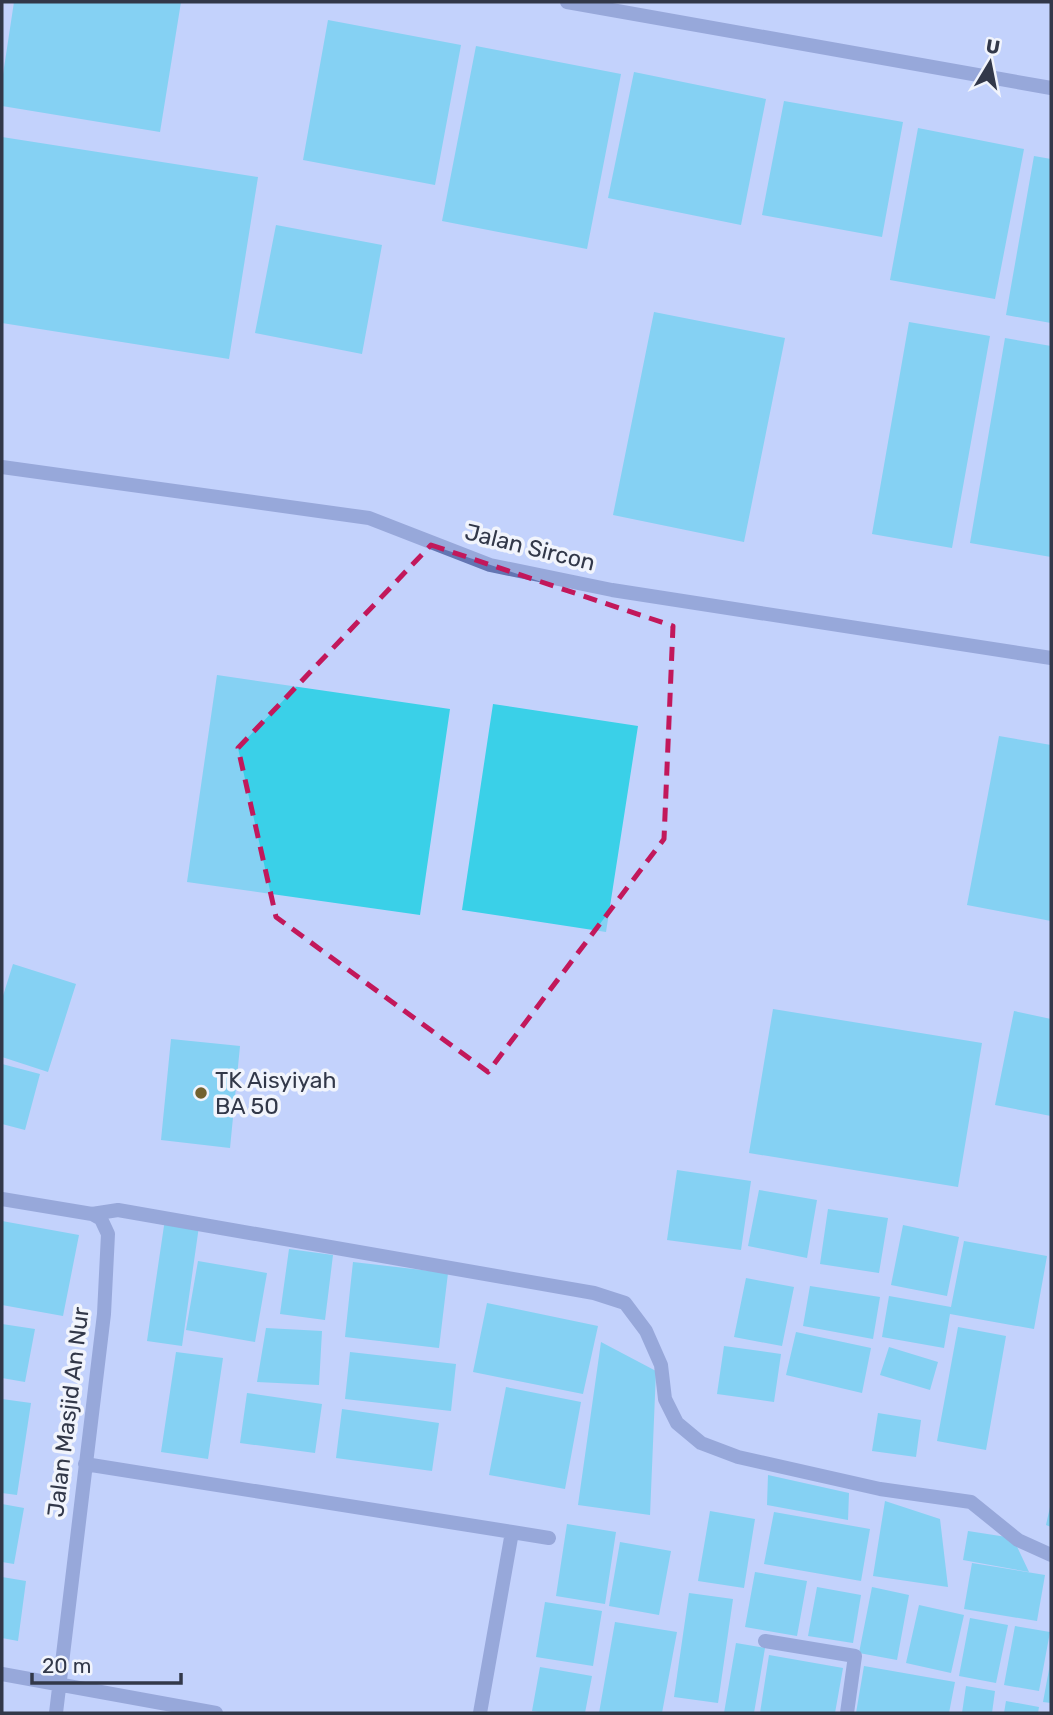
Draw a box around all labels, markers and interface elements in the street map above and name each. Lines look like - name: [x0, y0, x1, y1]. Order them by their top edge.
- north arrow: [955, 28, 1025, 98]
- text: U: [984, 34, 1002, 59]
- street label: Jalan Sircon: [462, 517, 598, 577]
- place label: TK Aisyiyah BA 50: [215, 1066, 336, 1120]
- marker: TK Aisyiyah BA 50: [193, 1085, 209, 1101]
- street label: Jalan Masjid An Nur: [41, 1305, 95, 1519]
- scale bar: [32, 1642, 180, 1686]
- text: 20 m: [42, 1653, 91, 1678]

